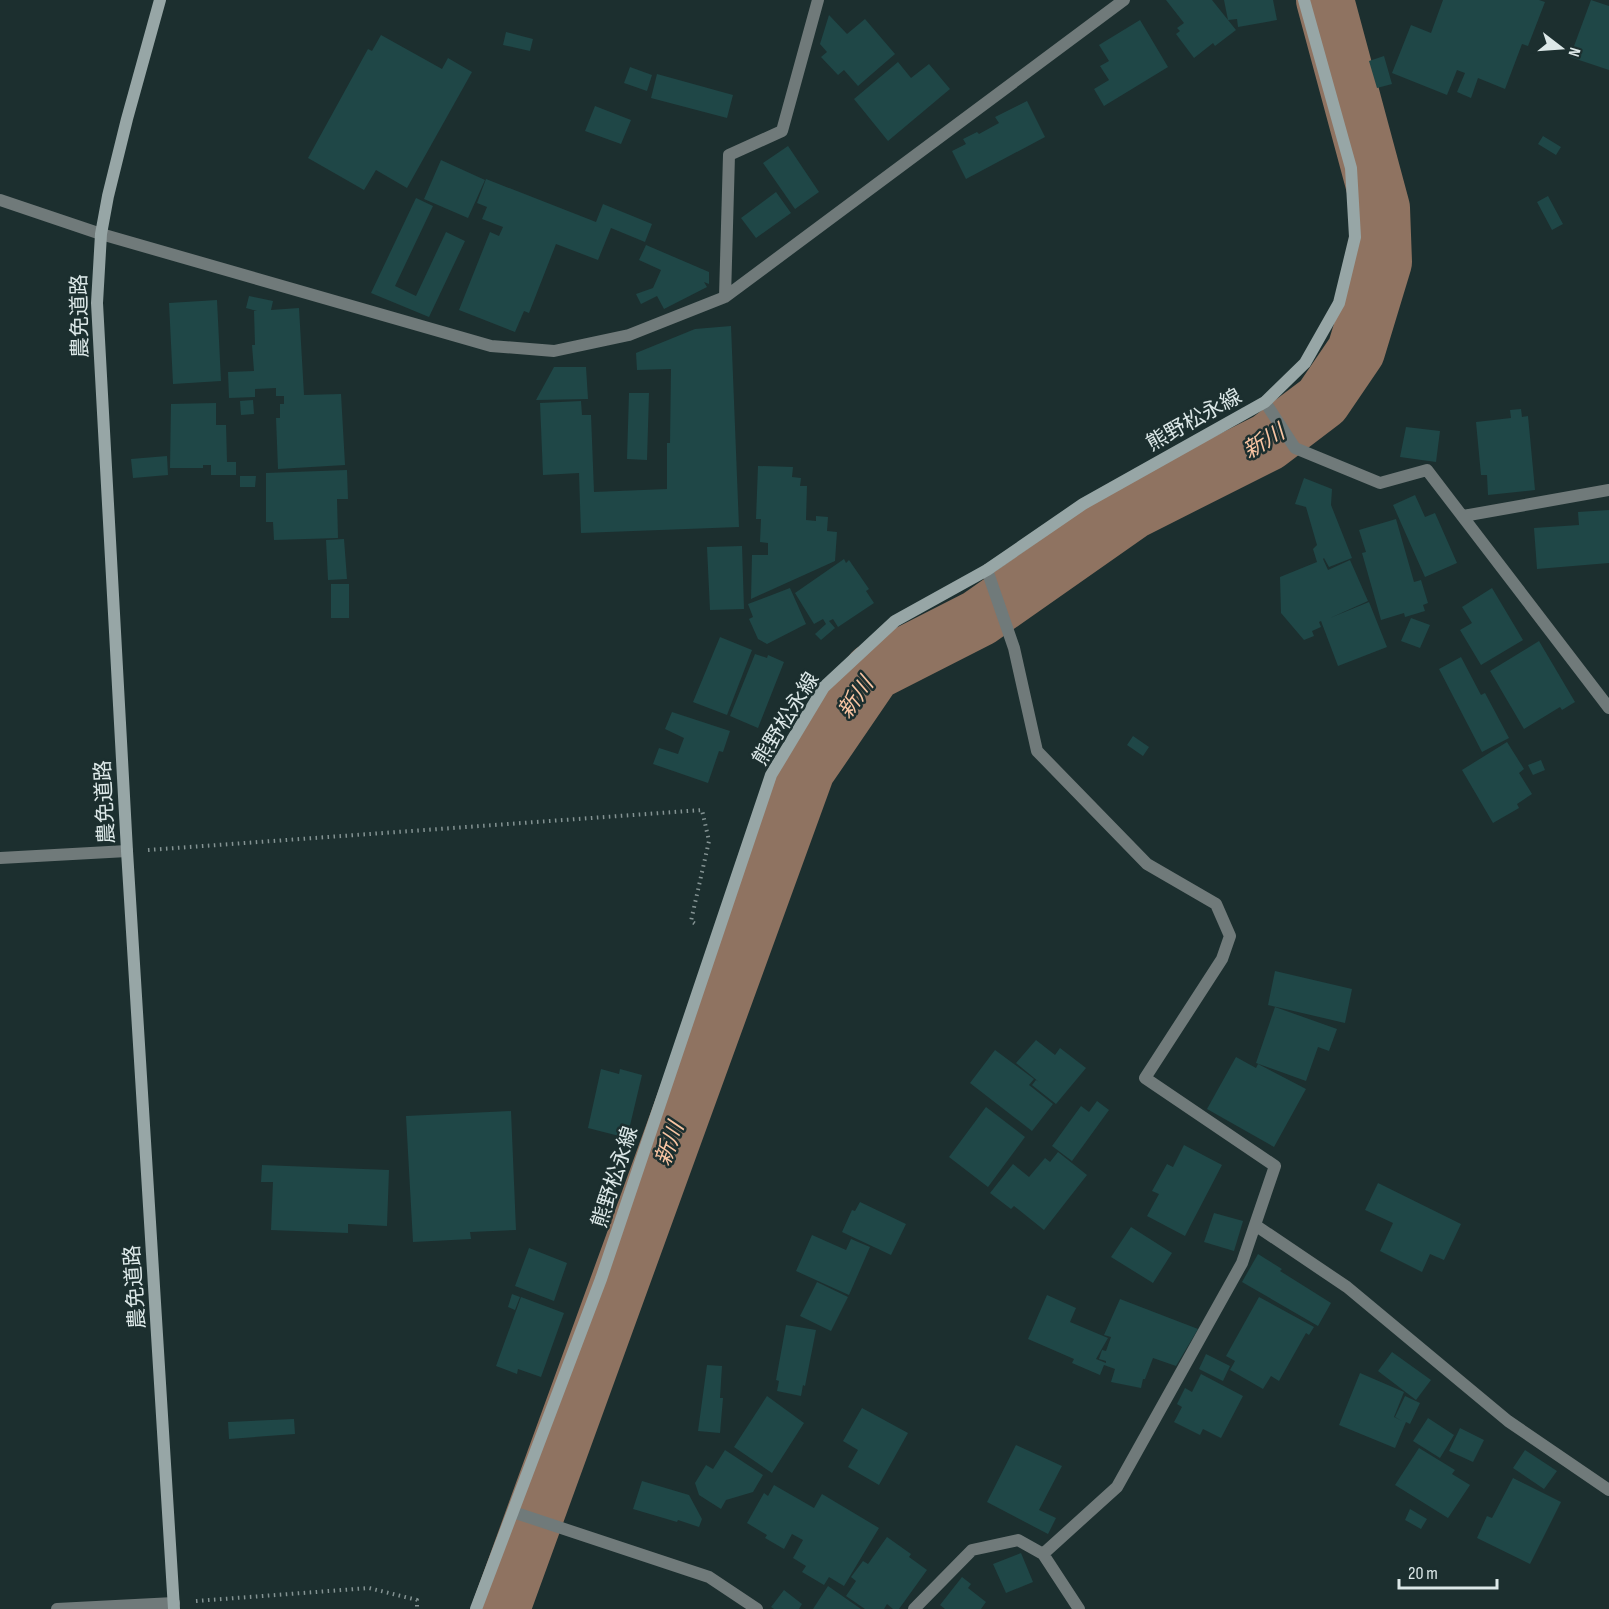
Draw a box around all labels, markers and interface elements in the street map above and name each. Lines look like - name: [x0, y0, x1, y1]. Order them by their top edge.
- north arrow: [1531, 18, 1591, 78]
- text: N: [1564, 45, 1584, 59]
- street label: 農免道路: [67, 274, 93, 358]
- street label: 熊野松永線: [1142, 384, 1246, 456]
- water label: 新川: [1238, 418, 1292, 465]
- street label: 熊野松永線: [748, 668, 824, 770]
- water label: 新川: [832, 671, 881, 724]
- street label: 農免道路: [90, 759, 120, 845]
- water label: 新川: [650, 1117, 691, 1169]
- street label: 熊野松永線: [587, 1123, 643, 1231]
- street label: 農免道路: [120, 1244, 150, 1330]
- scale bar: [1399, 1552, 1496, 1590]
- text: 20 m: [1408, 1563, 1438, 1584]

